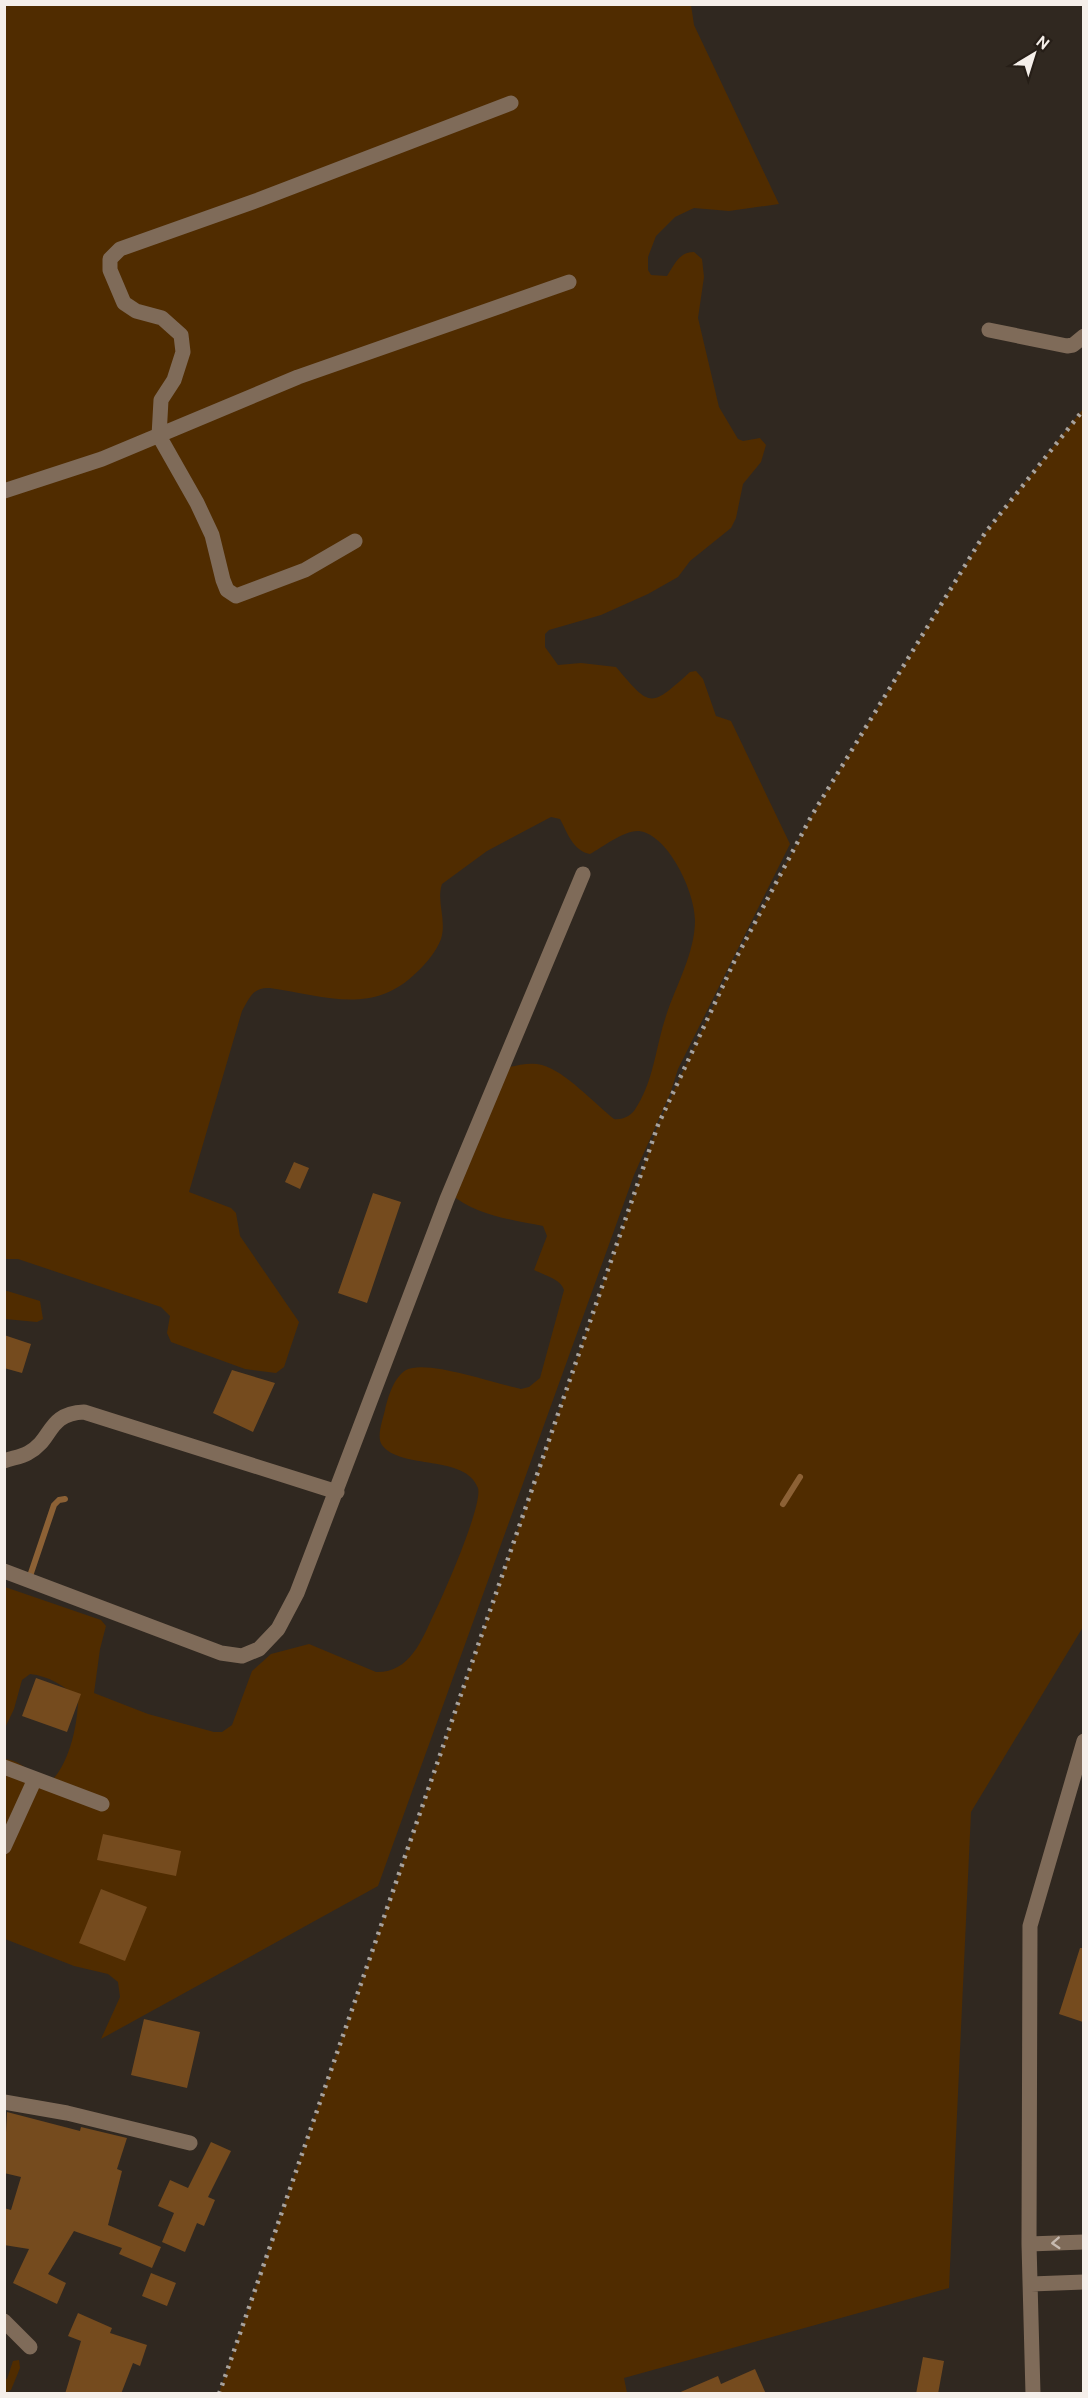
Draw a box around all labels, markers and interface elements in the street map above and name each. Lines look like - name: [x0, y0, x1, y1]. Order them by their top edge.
- north arrow: [1004, 24, 1064, 84]
- text: N: [1033, 32, 1053, 54]
- one-way arrow: [1052, 2237, 1061, 2250]

